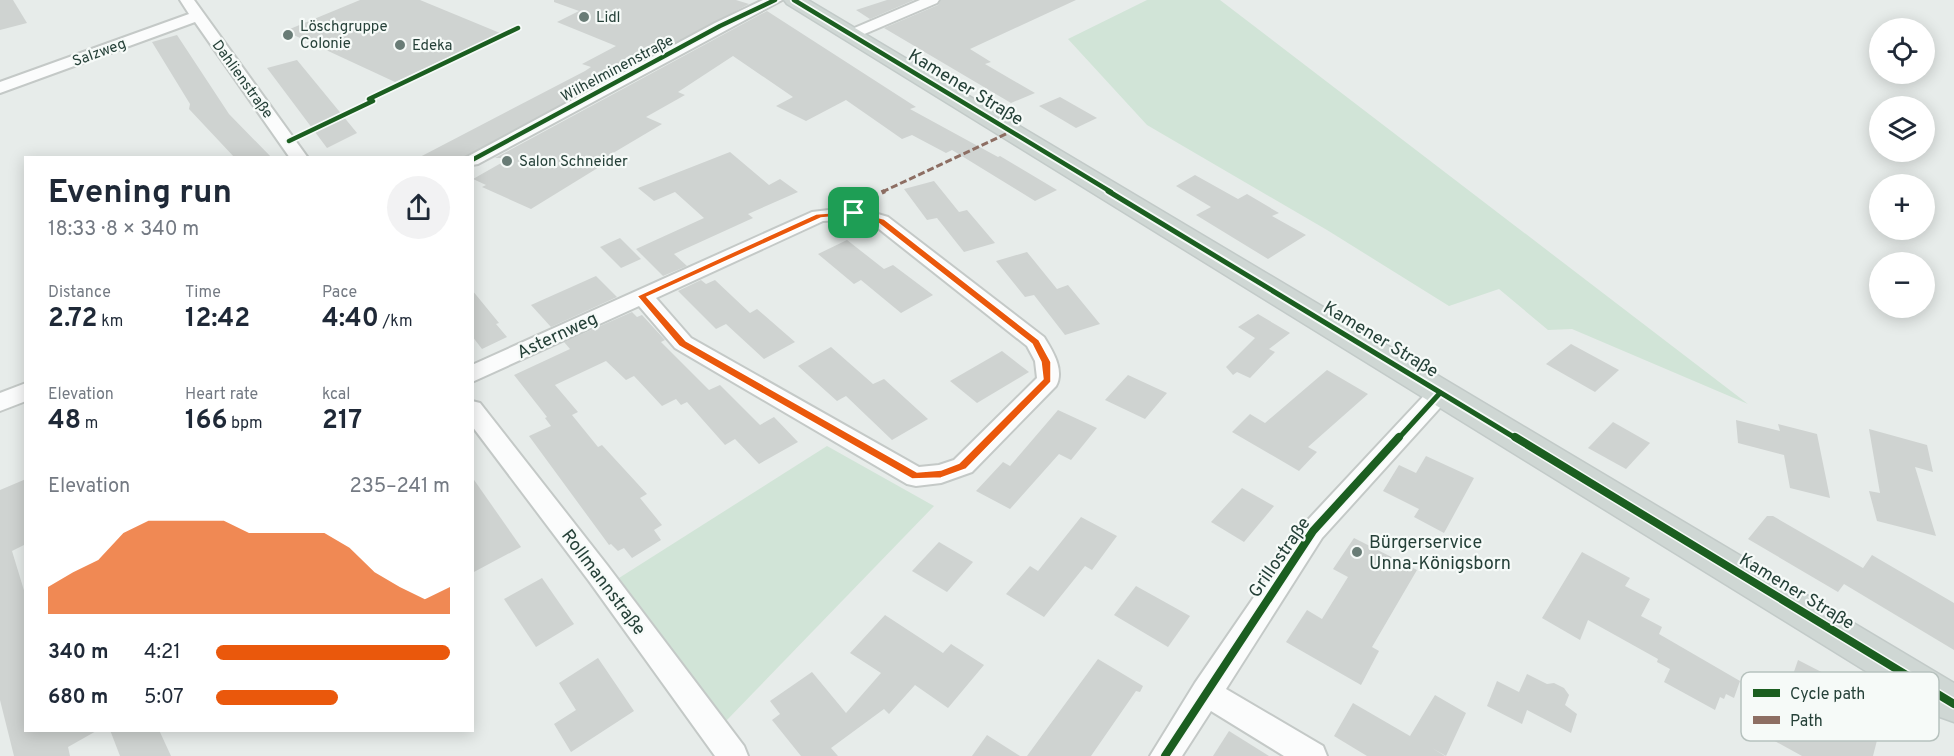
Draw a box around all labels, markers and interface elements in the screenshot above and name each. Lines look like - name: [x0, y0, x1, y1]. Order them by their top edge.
- place label: Lidl: [596, 9, 621, 28]
- marker: Lidl: [577, 10, 591, 24]
- place label: Löschgruppe Colonie: [300, 18, 388, 54]
- map controls: [1869, 18, 1935, 318]
- button: locate: [1869, 18, 1935, 84]
- marker: Löschgruppe Colonie: [281, 28, 295, 42]
- street label: Wilhelminenstraße: [558, 32, 677, 107]
- street label: Salzweg: [70, 35, 129, 72]
- street label: Dahlienstraße: [207, 37, 277, 123]
- place label: Edeka: [412, 37, 452, 56]
- marker: Edeka: [393, 38, 407, 52]
- street label: Kamener Straße: [903, 45, 1027, 132]
- button: layers: [1869, 96, 1935, 162]
- place label: Salon Schneider: [519, 153, 628, 172]
- marker: Salon Schneider: [500, 154, 514, 168]
- text: Evening run: [48, 173, 232, 215]
- button: +: [1869, 174, 1935, 240]
- button: share: [387, 176, 450, 239]
- pin: [828, 187, 879, 238]
- icon: arrive: [837, 196, 870, 229]
- text: 18:33 · 8 × 340 m: [48, 217, 199, 243]
- button: −: [1869, 252, 1935, 318]
- text: Distance: [48, 283, 111, 303]
- text: Time: [185, 283, 221, 303]
- text: Pace: [322, 283, 357, 303]
- street label: Kamener Straße: [1318, 297, 1442, 384]
- text: 2.72: [48, 303, 97, 336]
- text: 12:42: [185, 303, 250, 336]
- text: 4:40: [322, 303, 379, 336]
- street label: Asternweg: [514, 308, 602, 365]
- text: km: [97, 312, 123, 332]
- text: /km: [379, 312, 412, 332]
- text: Elevation: [48, 385, 114, 405]
- text: Heart rate: [185, 385, 258, 405]
- text: kcal: [322, 385, 350, 405]
- text: 48: [48, 405, 81, 438]
- text: 166: [185, 405, 227, 438]
- text: 217: [322, 405, 362, 438]
- text: m: [81, 414, 98, 434]
- text: bpm: [227, 414, 263, 434]
- text: Elevation: [48, 474, 130, 500]
- text: 235–241 m: [350, 474, 450, 500]
- street label: Grillostraße: [1244, 513, 1316, 603]
- street label: Rollmannstraße: [556, 525, 650, 640]
- place label: Bürgerservice Unna-Königsborn: [1369, 532, 1511, 576]
- marker: Bürgerservice Unna-Königsborn: [1350, 545, 1364, 559]
- street label: Kamener Straße: [1734, 549, 1858, 636]
- text: 340 m: [48, 640, 109, 666]
- text: 4:21: [144, 640, 181, 666]
- legend: [1741, 672, 1939, 741]
- text: 680 m: [48, 685, 108, 711]
- text: 5:07: [144, 685, 184, 711]
- text: Cycle path: [1790, 685, 1865, 705]
- text: Path: [1790, 712, 1823, 732]

